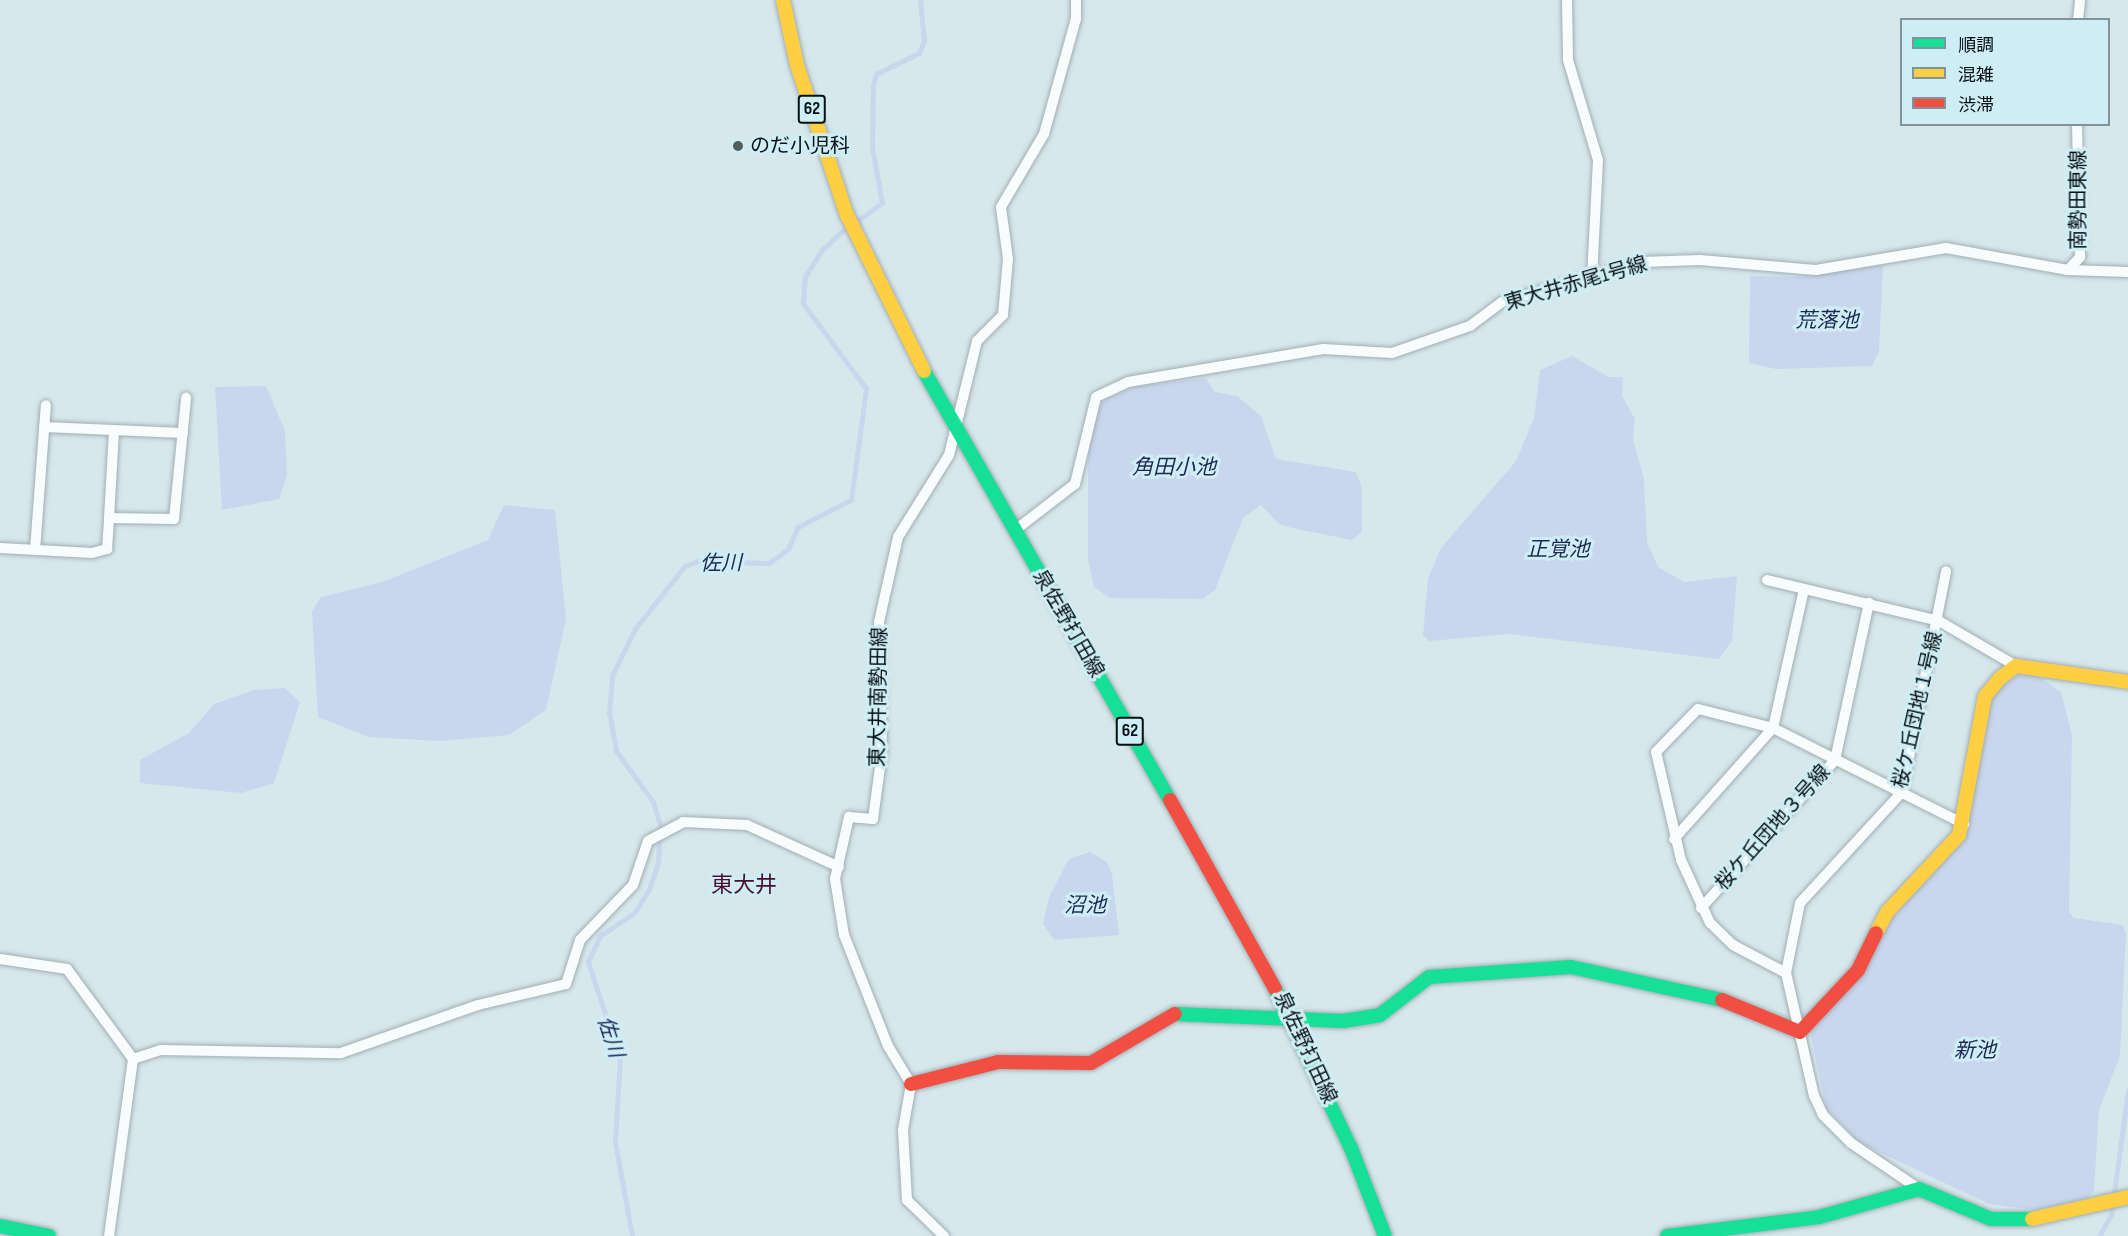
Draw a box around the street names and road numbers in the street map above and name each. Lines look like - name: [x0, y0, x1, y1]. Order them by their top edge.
- road number: 62: [797, 94, 827, 124]
- street label: 南勢田東線: [2067, 150, 2091, 250]
- street label: 東大井赤尾1号線: [1502, 252, 1650, 316]
- street label: 泉佐野打田線: [1028, 566, 1108, 682]
- street label: 東大井南勢田線: [866, 627, 892, 767]
- street label: 桜ケ丘団地１号線: [1888, 629, 1948, 791]
- road number: 62: [1115, 716, 1145, 746]
- street label: 桜ケ丘団地３号線: [1711, 761, 1835, 895]
- street label: 泉佐野打田線: [1269, 989, 1341, 1107]

